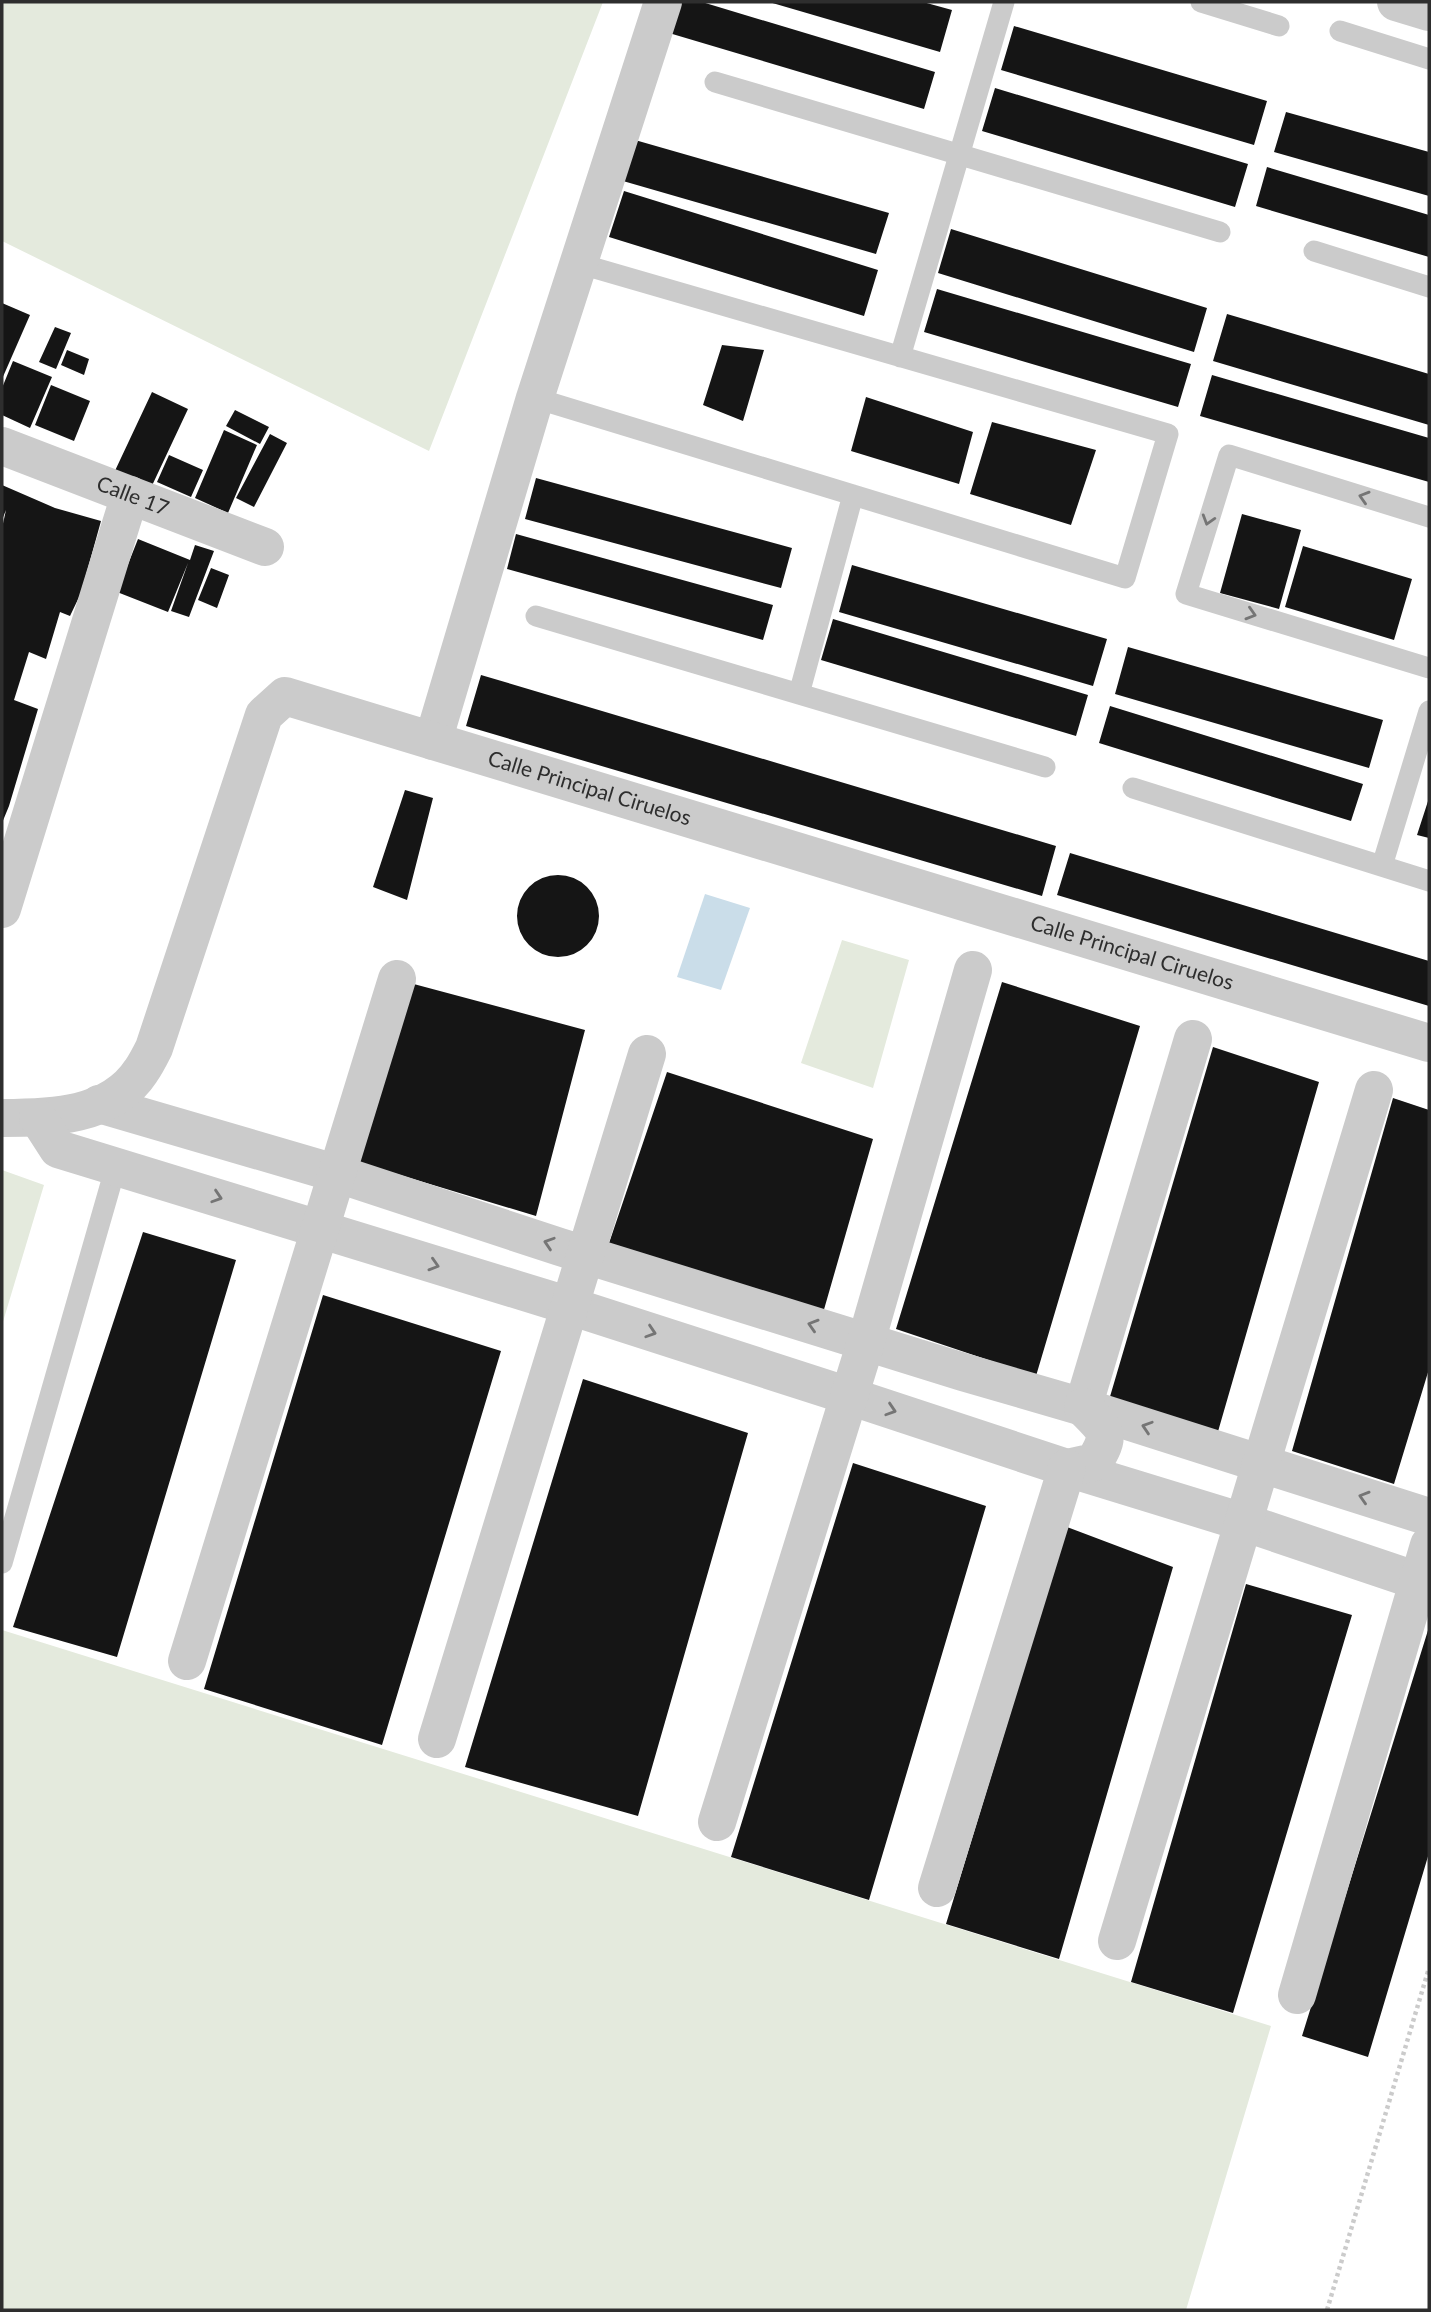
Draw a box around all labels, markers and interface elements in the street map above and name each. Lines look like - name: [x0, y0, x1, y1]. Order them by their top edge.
- street label: Calle 17: [94, 470, 173, 520]
- one-way arrow: [1358, 490, 1370, 505]
- one-way arrow: [1202, 514, 1217, 526]
- one-way arrow: [1245, 605, 1257, 620]
- street label: Calle Principal Ciruelos: [485, 744, 694, 829]
- street label: Calle Principal Ciruelos: [1028, 909, 1237, 994]
- one-way arrow: [210, 1189, 222, 1203]
- one-way arrow: [543, 1237, 555, 1251]
- one-way arrow: [428, 1256, 440, 1271]
- one-way arrow: [807, 1319, 819, 1333]
- one-way arrow: [645, 1324, 657, 1339]
- one-way arrow: [885, 1401, 897, 1416]
- one-way arrow: [1142, 1421, 1154, 1436]
- one-way arrow: [1358, 1490, 1370, 1505]

